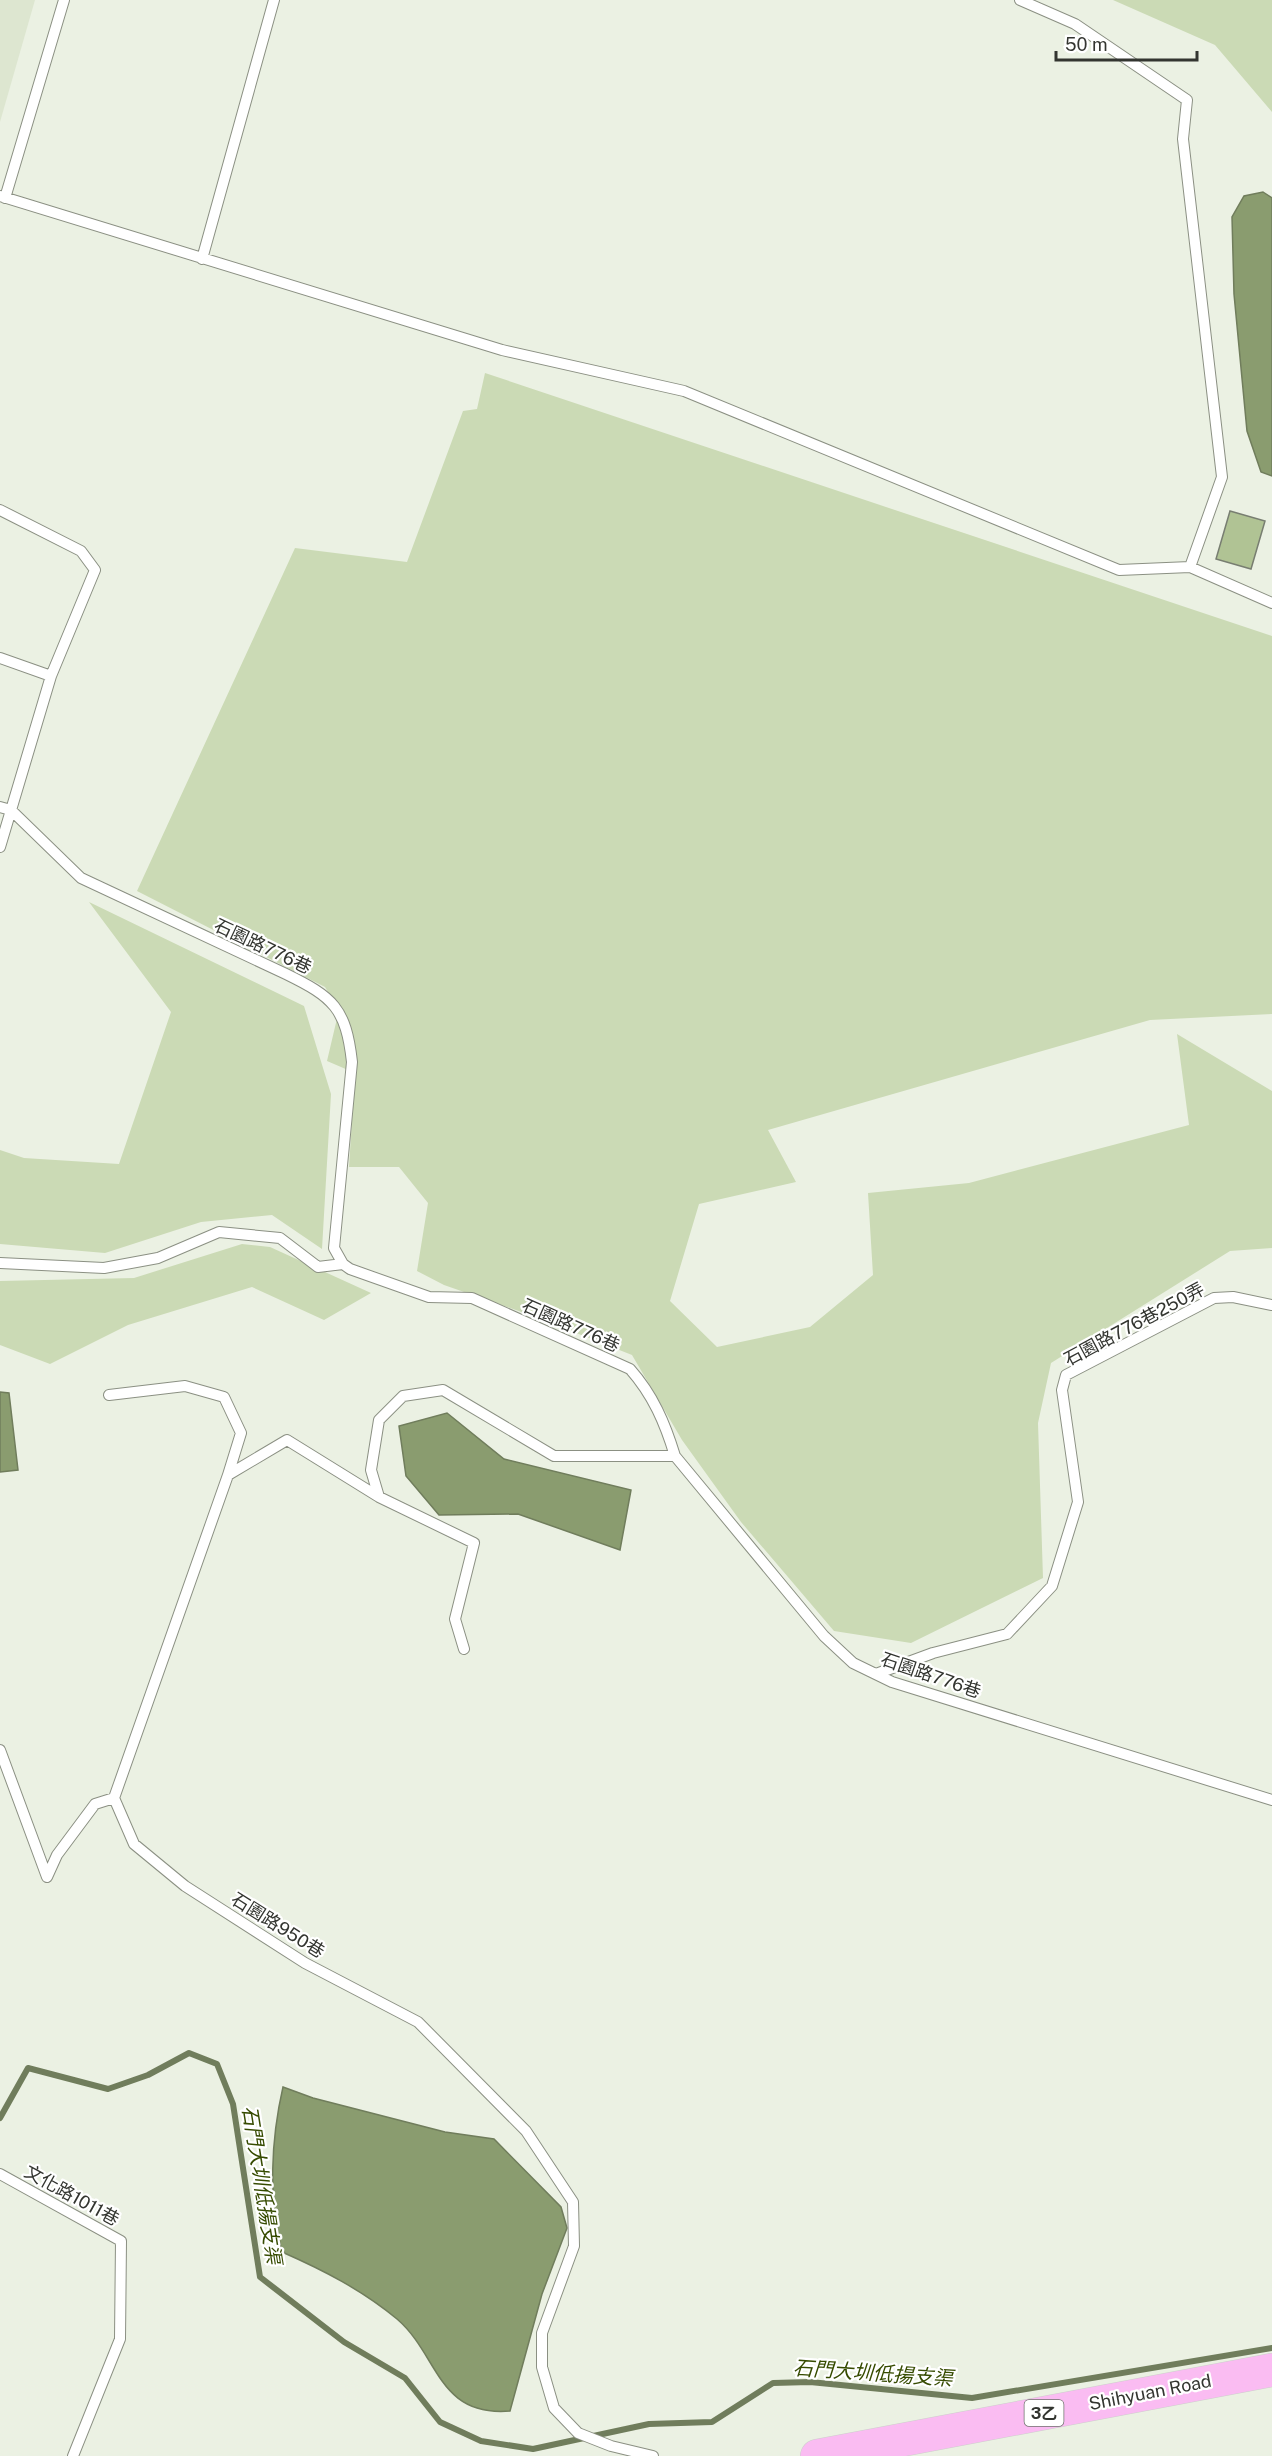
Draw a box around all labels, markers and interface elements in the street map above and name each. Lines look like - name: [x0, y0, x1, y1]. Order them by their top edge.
- scale bar: [1056, 24, 1197, 62]
- text: 50 m: [1065, 34, 1108, 55]
- street label: 石園路776巷: [211, 914, 315, 978]
- street label: 石園路776巷250弄: [1060, 1278, 1208, 1370]
- street label: 石園路776巷: [519, 1294, 623, 1356]
- street label: 石園路776巷: [878, 1648, 984, 1702]
- street label: 石園路950巷: [228, 1888, 328, 1962]
- water label: 石門大圳低揚支渠: [238, 2104, 287, 2269]
- street label: 文化路1011巷: [21, 2160, 123, 2230]
- water label: 石門大圳低揚支渠: [792, 2355, 957, 2391]
- street label: Shihyuan Road: [1087, 2370, 1213, 2414]
- road number: 3乙: [1024, 2400, 1064, 2426]

